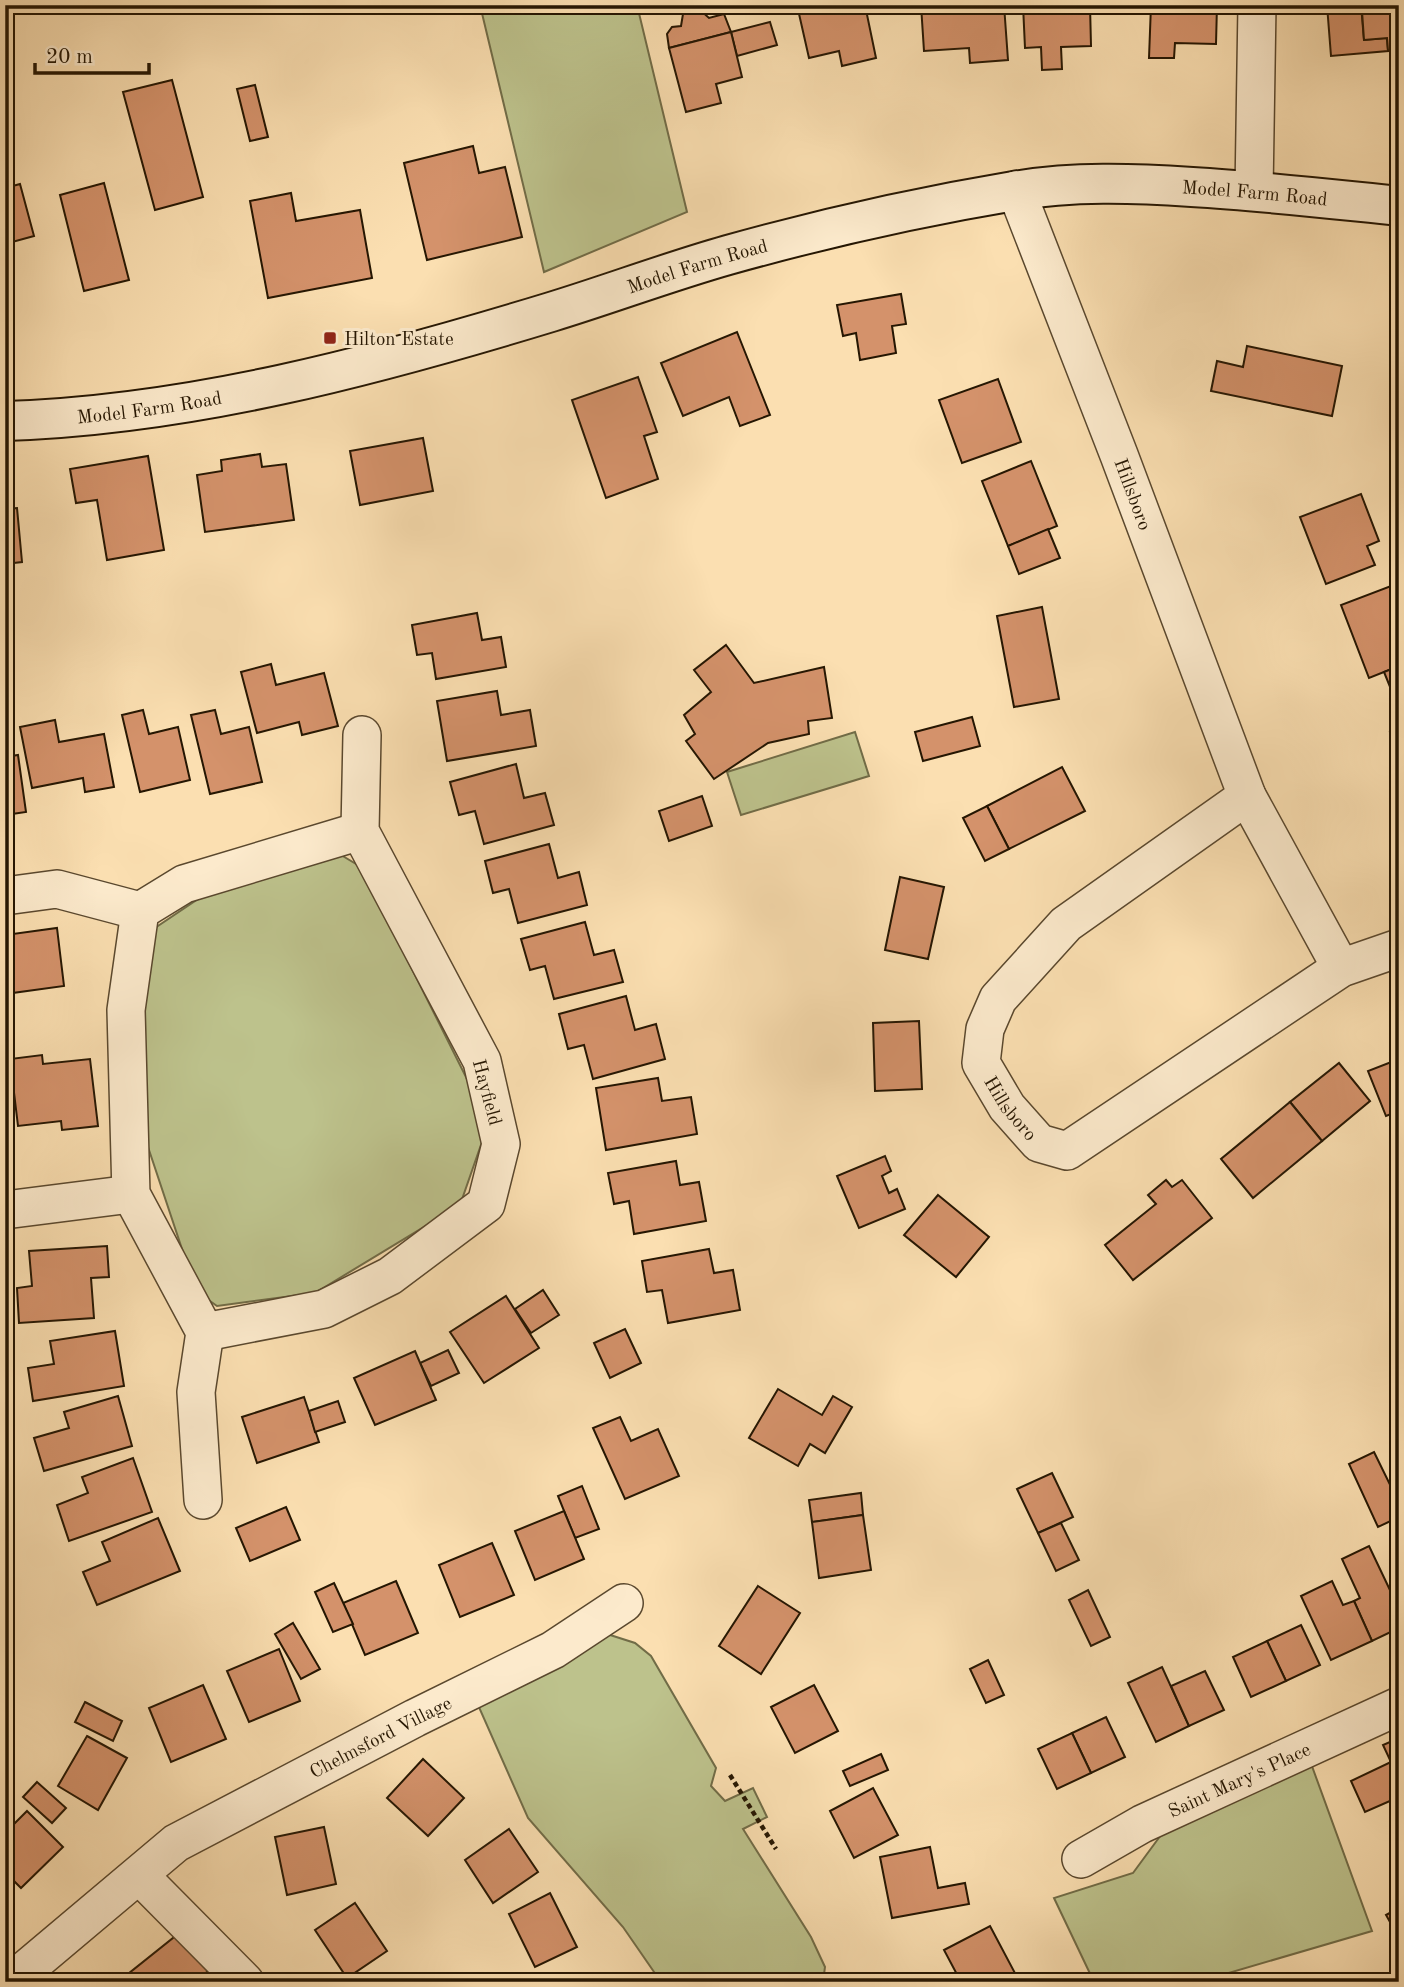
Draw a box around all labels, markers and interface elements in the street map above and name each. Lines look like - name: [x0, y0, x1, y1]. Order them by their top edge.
- scale bar: [35, 32, 149, 76]
- text: 20 m: [46, 47, 93, 68]
- street label: Model Farm Road: [1181, 179, 1328, 211]
- street label: Model Farm Road: [625, 238, 770, 298]
- marker: Hilton Estate: [322, 330, 338, 346]
- place label: Hilton Estate: [344, 331, 454, 350]
- street label: Model Farm Road: [76, 390, 224, 429]
- street label: Hillsboro: [1109, 456, 1153, 533]
- street label: Hayfield: [468, 1057, 504, 1128]
- street label: Hillsboro: [979, 1074, 1039, 1145]
- street label: Chelmsford Village: [307, 1695, 455, 1783]
- street label: Saint Mary's Place: [1166, 1741, 1314, 1823]

